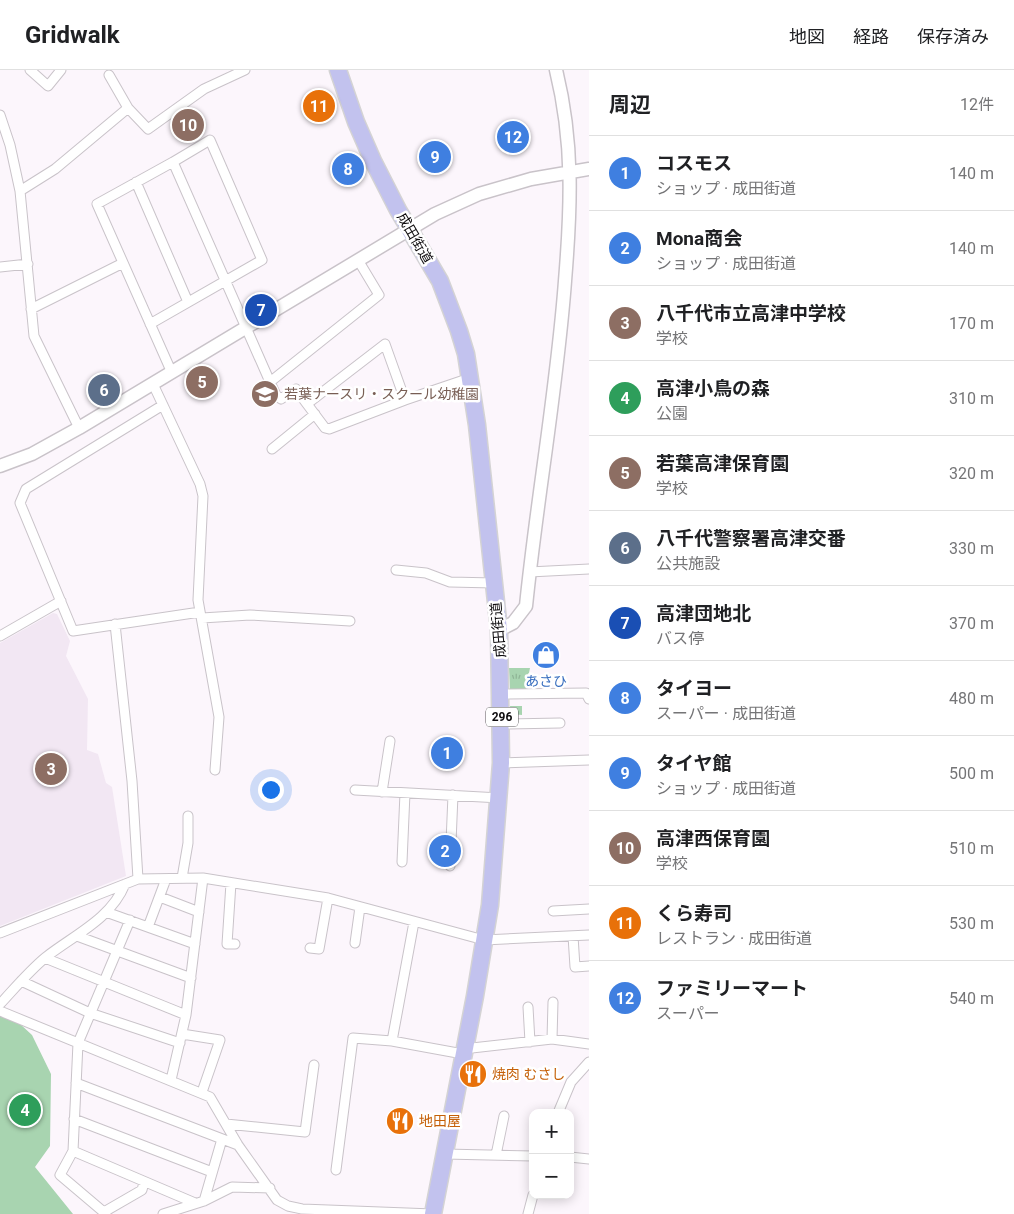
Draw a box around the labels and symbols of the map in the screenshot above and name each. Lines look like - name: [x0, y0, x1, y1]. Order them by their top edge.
- pin: 11: [303, 87, 335, 125]
- pin: 10: [172, 106, 204, 144]
- pin: 12: [497, 118, 529, 156]
- pin: 9: [419, 138, 451, 176]
- pin: 8: [332, 150, 364, 188]
- street label: 成田街道: [394, 210, 436, 266]
- pin: 7: [245, 291, 277, 329]
- pin: 5: [186, 363, 218, 401]
- pin: 6: [88, 371, 120, 409]
- school or university icon: 若葉ナースリ・スクール幼稚園: [250, 379, 280, 409]
- place label: 若葉ナースリ・スクール幼稚園: [284, 386, 479, 402]
- street label: 成田街道: [488, 601, 508, 659]
- shop icon: あさひ: [531, 640, 561, 670]
- place label: あさひ: [525, 673, 567, 689]
- road number: 296: [486, 708, 518, 726]
- pin: 1: [431, 734, 463, 772]
- pin: 3: [35, 750, 67, 788]
- your location: [258, 777, 284, 803]
- pin: 2: [429, 832, 461, 870]
- restaurant icon: 焼肉 むさし: [458, 1059, 488, 1089]
- place label: 焼肉 むさし: [492, 1066, 565, 1082]
- pin: 4: [9, 1091, 41, 1129]
- restaurant icon: 地田屋: [385, 1106, 415, 1136]
- place label: 地田屋: [419, 1113, 461, 1129]

